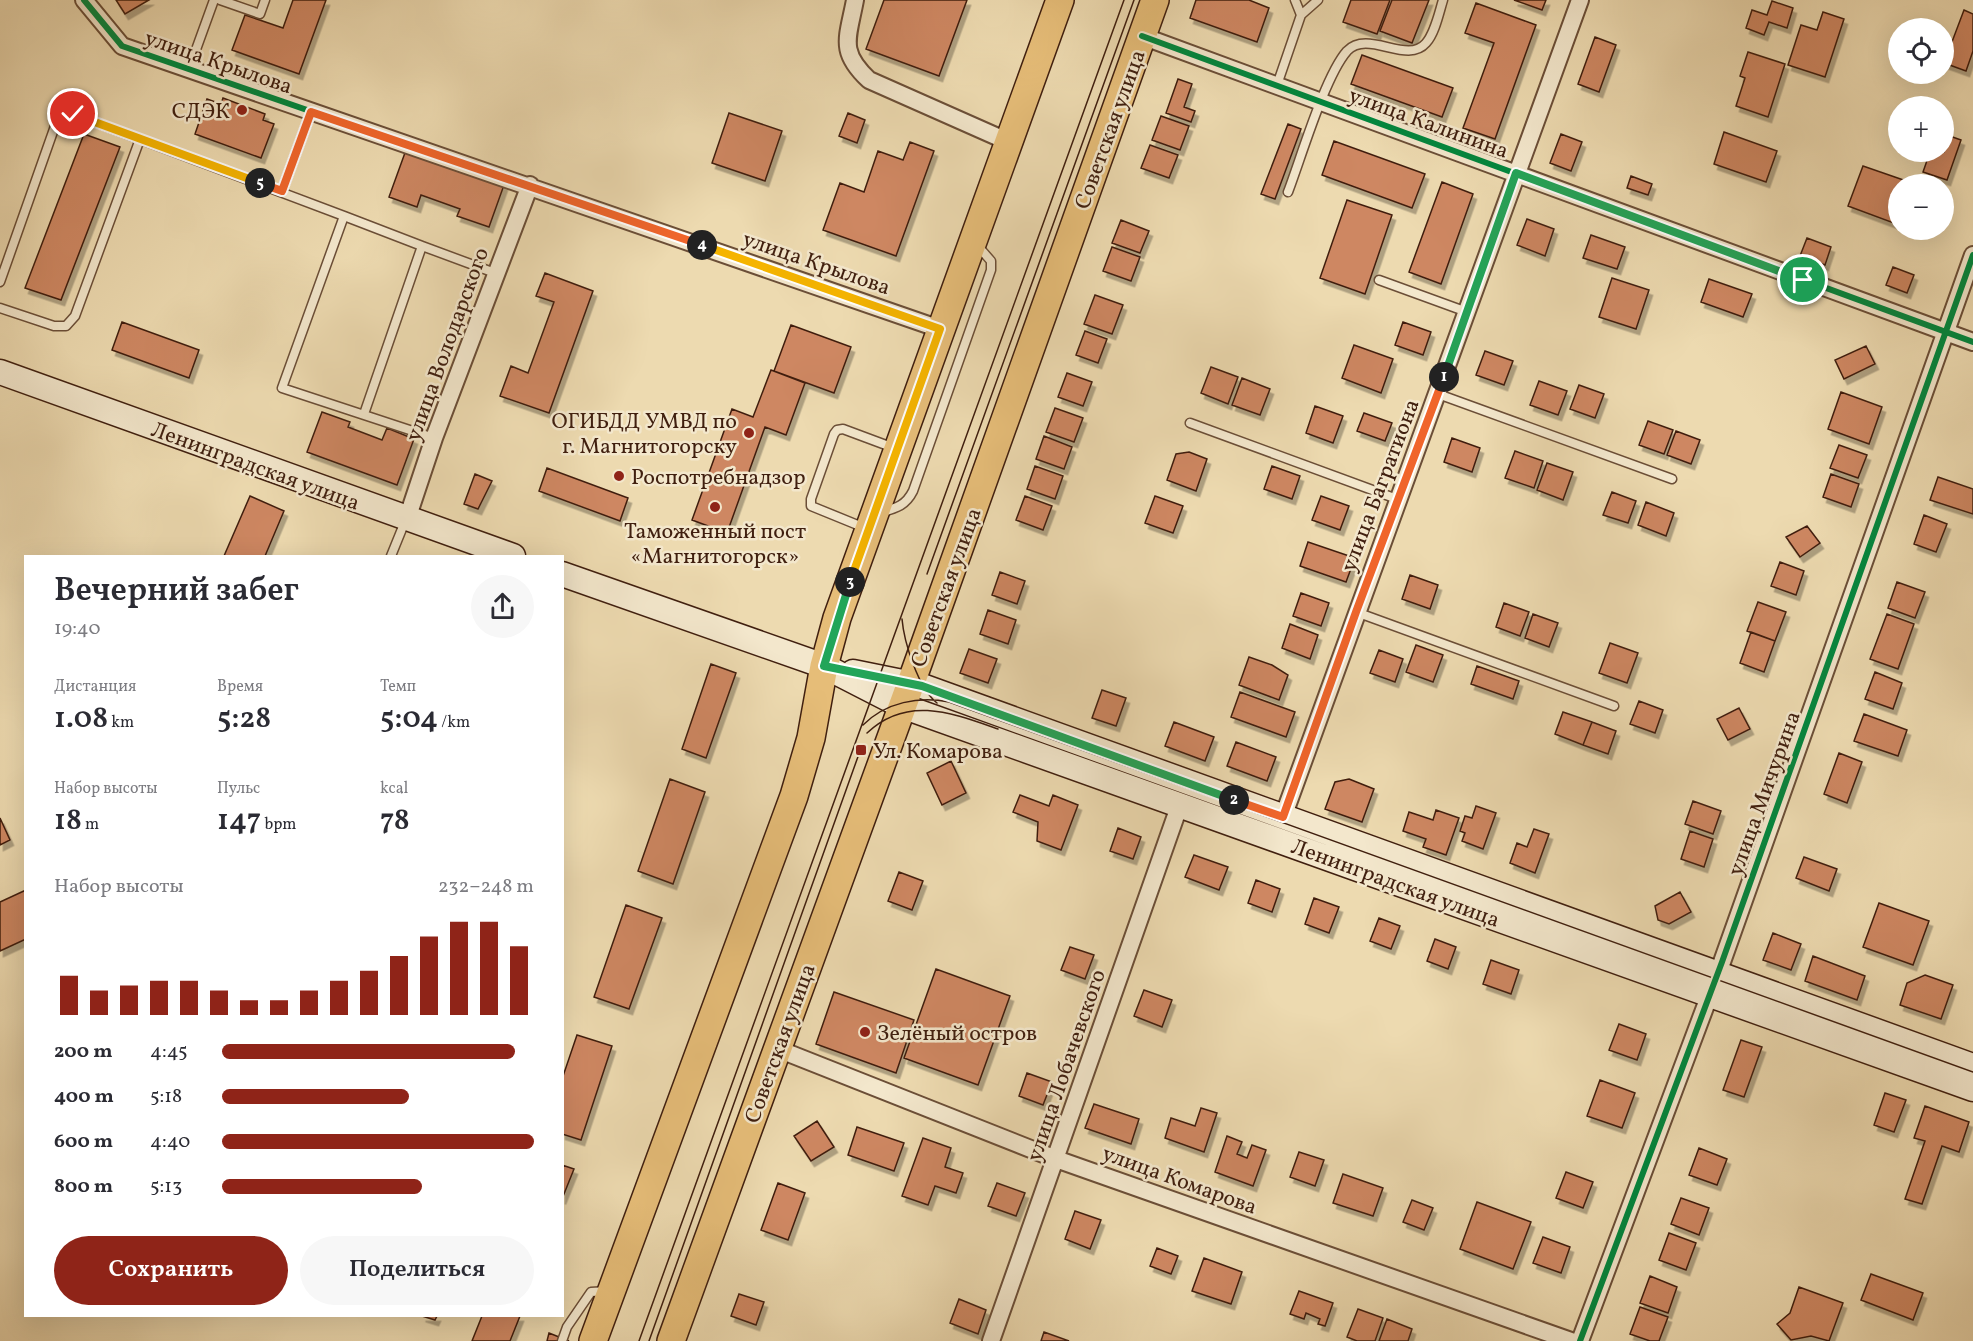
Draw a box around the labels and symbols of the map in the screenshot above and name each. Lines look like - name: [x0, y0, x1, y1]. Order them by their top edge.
- street label: улица Крылова: [140, 24, 296, 103]
- street label: Советская улица: [1068, 46, 1155, 214]
- street label: улица Калинина: [1344, 81, 1512, 168]
- pin: [47, 88, 98, 139]
- place label: СДЭК: [172, 97, 230, 128]
- marker: СДЭК: [235, 103, 249, 117]
- pin: 5: [245, 168, 275, 198]
- street label: улица Крылова: [738, 225, 894, 304]
- pin: 4: [687, 230, 717, 260]
- street label: улица Володарского: [399, 244, 498, 446]
- pin: [1777, 254, 1828, 305]
- pin: 1: [1429, 362, 1459, 392]
- street label: улица Багратиона: [1334, 395, 1429, 577]
- place label: ОГИБДД УМВД по г. Магнитогорску: [551, 407, 737, 463]
- street label: Ленинградская улица: [146, 415, 364, 520]
- marker: ОГИБДД УМВД по г. Магнитогорску: [742, 426, 756, 440]
- place label: Роспотребнадзор: [631, 463, 806, 494]
- marker: Роспотребнадзор: [612, 469, 626, 483]
- marker: Таможенный пост «Магнитогорск»: [708, 500, 722, 514]
- street label: Советская улица: [904, 504, 991, 672]
- place label: Таможенный пост «Магнитогорск»: [624, 517, 806, 573]
- pin: 3: [835, 567, 865, 597]
- street label: улица Мичурина: [1721, 707, 1810, 881]
- place label: Ул. Комарова: [873, 737, 1003, 768]
- marker: Ул. Комарова: [854, 743, 868, 757]
- pin: 2: [1219, 785, 1249, 815]
- street label: Ленинградская улица: [1286, 832, 1504, 937]
- street label: Советская улица: [738, 960, 825, 1128]
- street label: улица Лобачевского: [1020, 966, 1115, 1166]
- place label: Зелёный остров: [877, 1019, 1037, 1050]
- marker: Зелёный остров: [858, 1025, 872, 1039]
- street label: улица Комарова: [1097, 1139, 1261, 1224]

